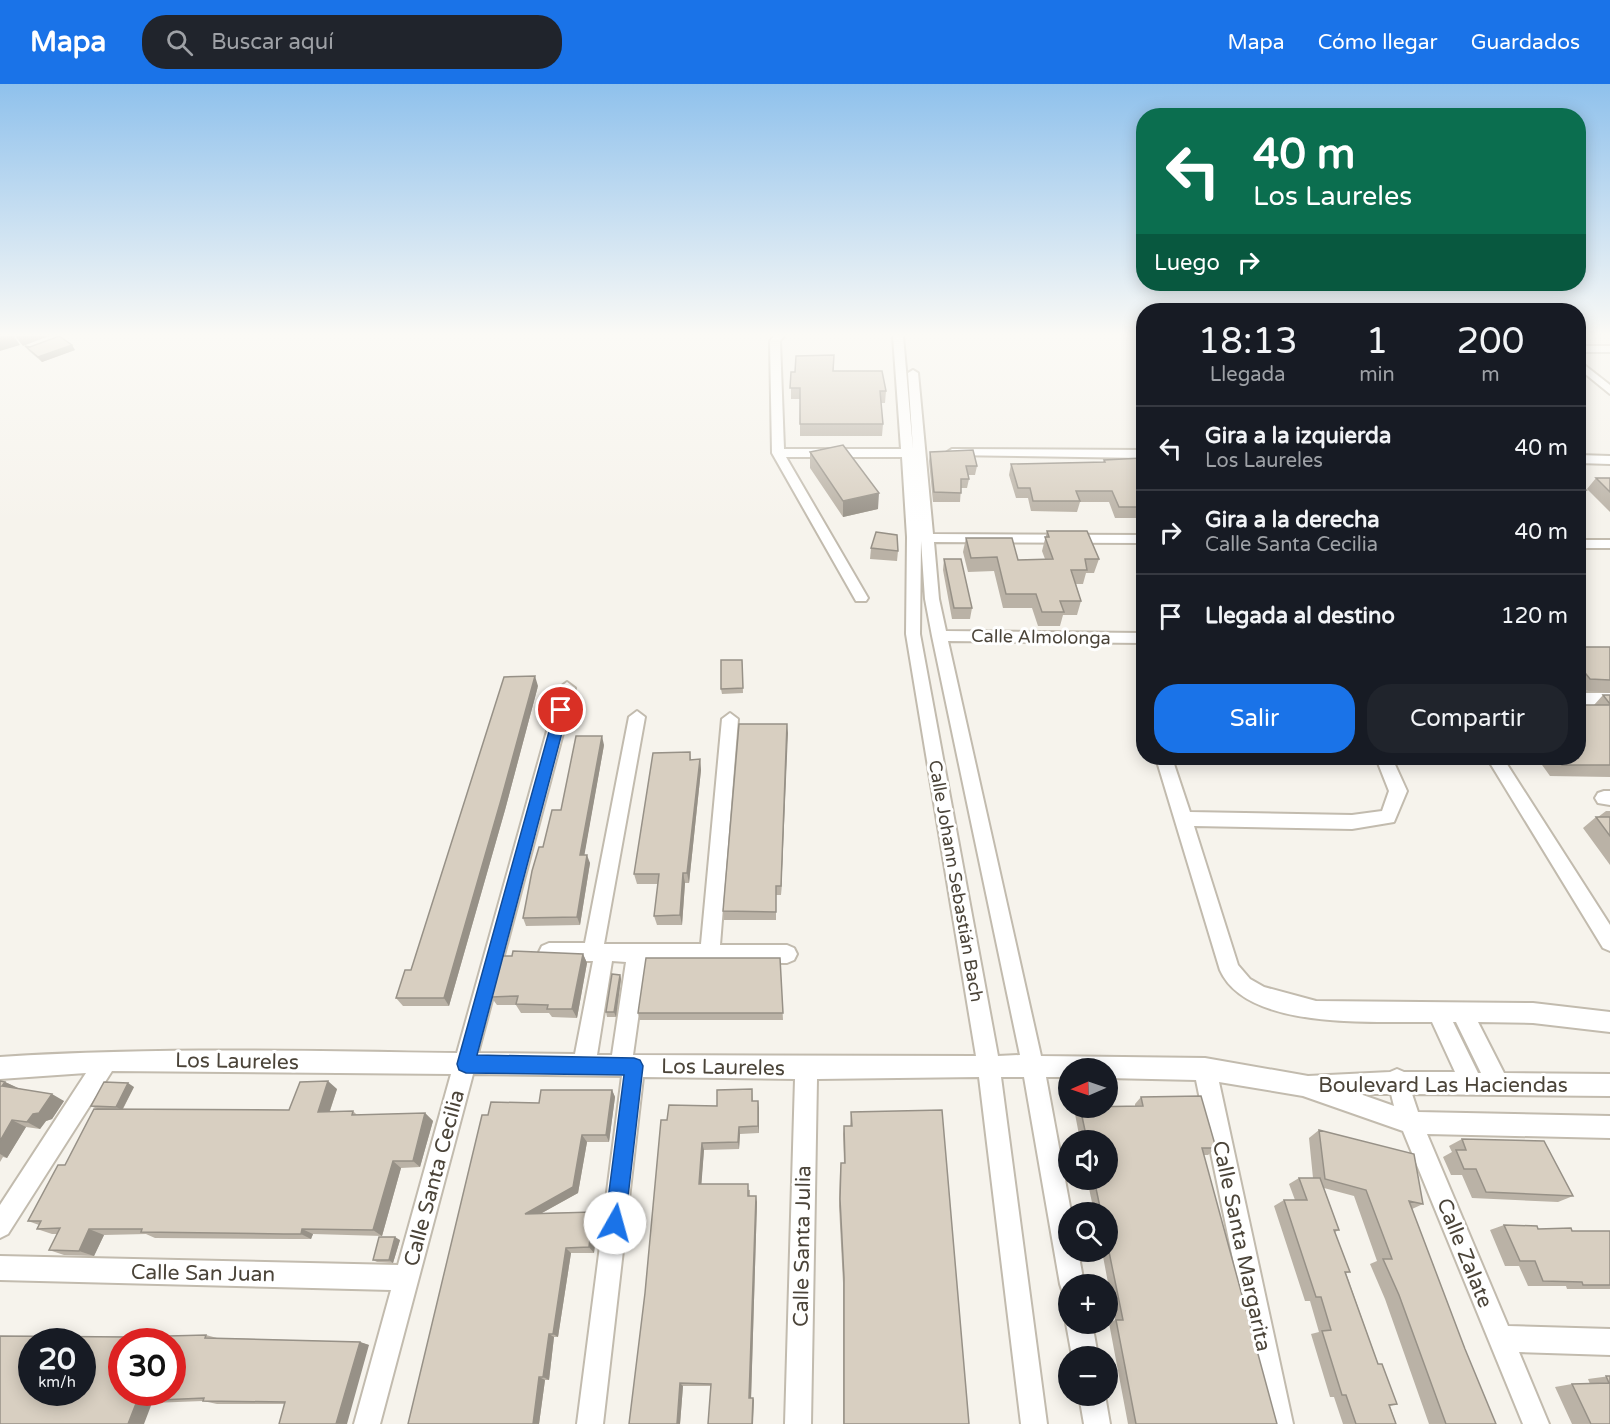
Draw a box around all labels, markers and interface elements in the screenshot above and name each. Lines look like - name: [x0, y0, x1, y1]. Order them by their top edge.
- search box: [142, 15, 562, 69]
- text: Mapa: [30, 25, 106, 59]
- icon: search: [163, 26, 196, 59]
- text: Buscar aquí: [211, 29, 334, 55]
- text: Mapa: [1227, 30, 1285, 55]
- text: Cómo llegar: [1318, 30, 1438, 55]
- text: Guardados: [1471, 30, 1580, 55]
- text: 40 m: [1253, 129, 1355, 180]
- icon: left: [1154, 132, 1232, 210]
- text: Los Laureles: [1253, 180, 1412, 213]
- icon: right: [1232, 246, 1265, 279]
- text: Luego: [1154, 250, 1220, 276]
- text: 18:13: [1198, 320, 1298, 363]
- text: 1: [1366, 320, 1388, 363]
- text: 200: [1456, 320, 1524, 363]
- text: Llegada: [1210, 363, 1285, 387]
- text: min: [1359, 363, 1395, 387]
- text: m: [1481, 363, 1500, 387]
- text: Gira a la izquierda: [1205, 423, 1391, 449]
- icon: left: [1154, 432, 1187, 465]
- text: 40 m: [1514, 435, 1568, 461]
- text: Los Laureles: [1205, 449, 1323, 473]
- text: Gira a la derecha: [1205, 507, 1380, 533]
- icon: right: [1154, 516, 1187, 549]
- text: 40 m: [1514, 519, 1568, 545]
- text: Calle Santa Cecilia: [1205, 533, 1378, 557]
- icon: arrive: [1154, 600, 1187, 633]
- text: Llegada al destino: [1205, 603, 1395, 629]
- text: 120 m: [1501, 603, 1568, 629]
- street label: Calle Almolonga: [971, 625, 1111, 649]
- pin: [535, 684, 586, 735]
- button: Salir: [1154, 684, 1355, 753]
- button: Compartir: [1367, 684, 1568, 753]
- icon: arrive: [544, 693, 577, 726]
- street label: Calle Johann Sebastián Bach: [924, 758, 988, 1004]
- street label: Los Laureles: [175, 1048, 299, 1075]
- street label: Los Laureles: [661, 1054, 785, 1081]
- north arrow: [1058, 1058, 1118, 1118]
- map controls: [1058, 1058, 1118, 1406]
- street label: Boulevard Las Haciendas: [1318, 1073, 1568, 1098]
- street label: Calle Santa Cecilia: [399, 1087, 470, 1269]
- button: sound: [1058, 1130, 1118, 1190]
- street label: Calle Santa Margarita: [1207, 1138, 1276, 1354]
- street label: Calle Santa Julia: [789, 1165, 816, 1327]
- position arrow: [583, 1191, 647, 1255]
- street label: Calle Zalate: [1431, 1195, 1498, 1312]
- button: search: [1058, 1202, 1118, 1262]
- street label: Calle San Juan: [131, 1260, 275, 1287]
- button: +: [1058, 1274, 1118, 1334]
- speed limit sign: 30: [108, 1328, 186, 1406]
- text: 20: [38, 1341, 76, 1378]
- button: −: [1058, 1346, 1118, 1406]
- text: km/h: [38, 1373, 76, 1391]

